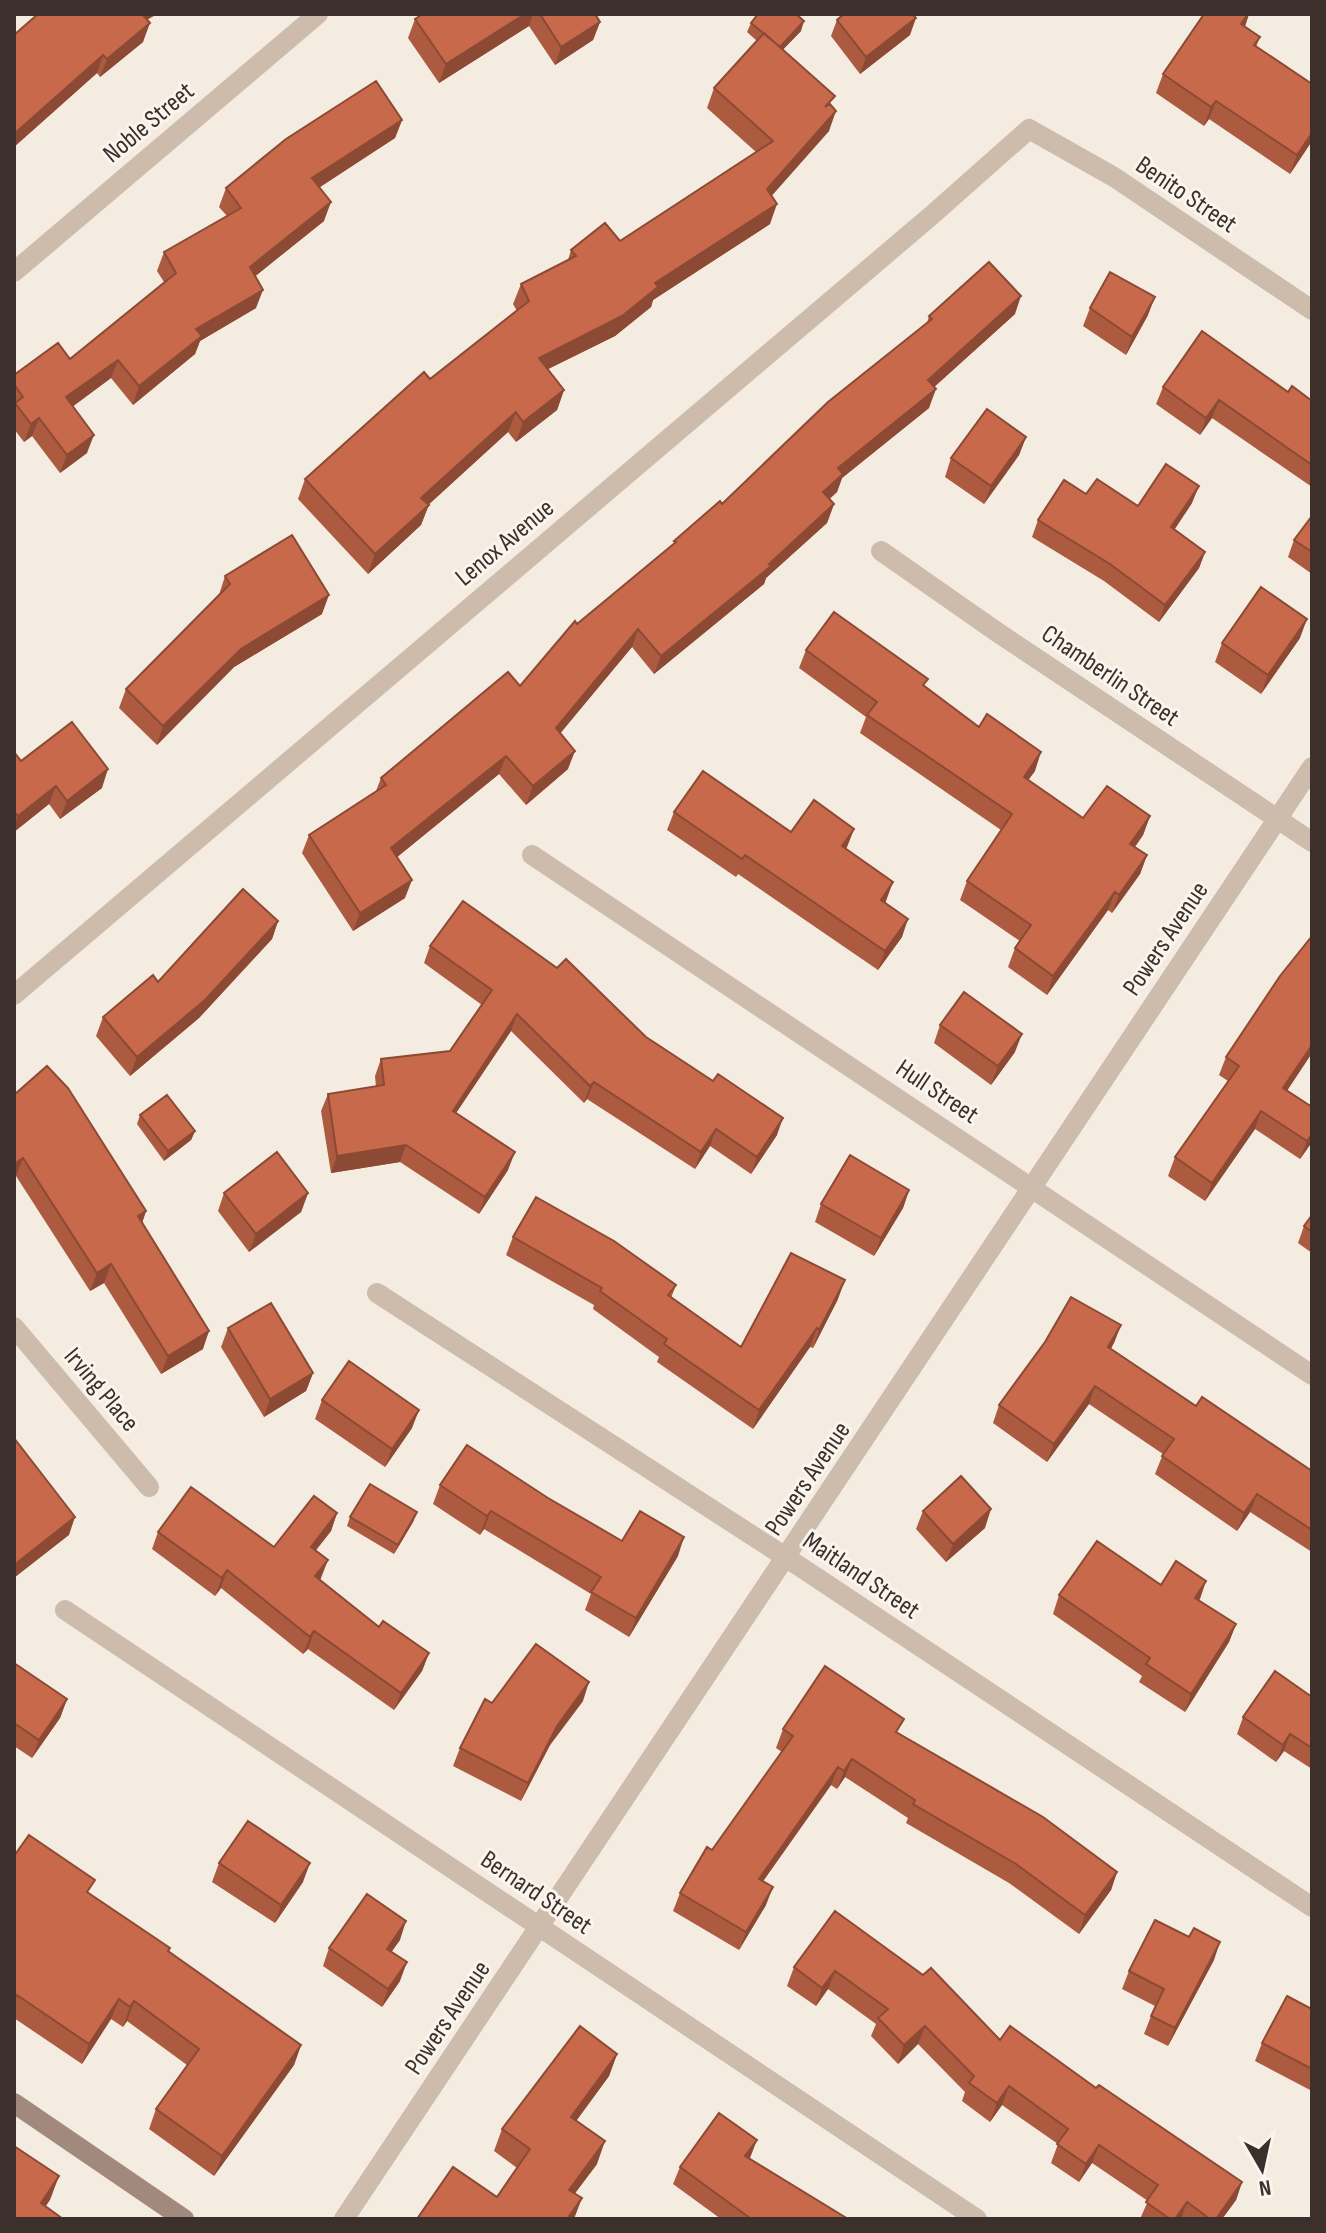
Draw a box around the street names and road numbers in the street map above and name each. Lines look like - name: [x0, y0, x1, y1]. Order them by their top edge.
- street label: Noble Street: [97, 76, 201, 170]
- street label: Benito Street: [1129, 150, 1243, 240]
- street label: Lenox Avenue: [449, 493, 561, 593]
- street label: Chamberlin Street: [1035, 619, 1185, 733]
- street label: Powers Avenue: [1117, 876, 1215, 1002]
- street label: Hull Street: [890, 1053, 984, 1131]
- street label: Irving Place: [57, 1342, 145, 1438]
- street label: Powers Avenue: [759, 1416, 857, 1542]
- street label: Maitland Street: [797, 1526, 925, 1626]
- street label: Bernard Street: [474, 1844, 598, 1942]
- street label: Powers Avenue: [399, 1955, 497, 2081]

